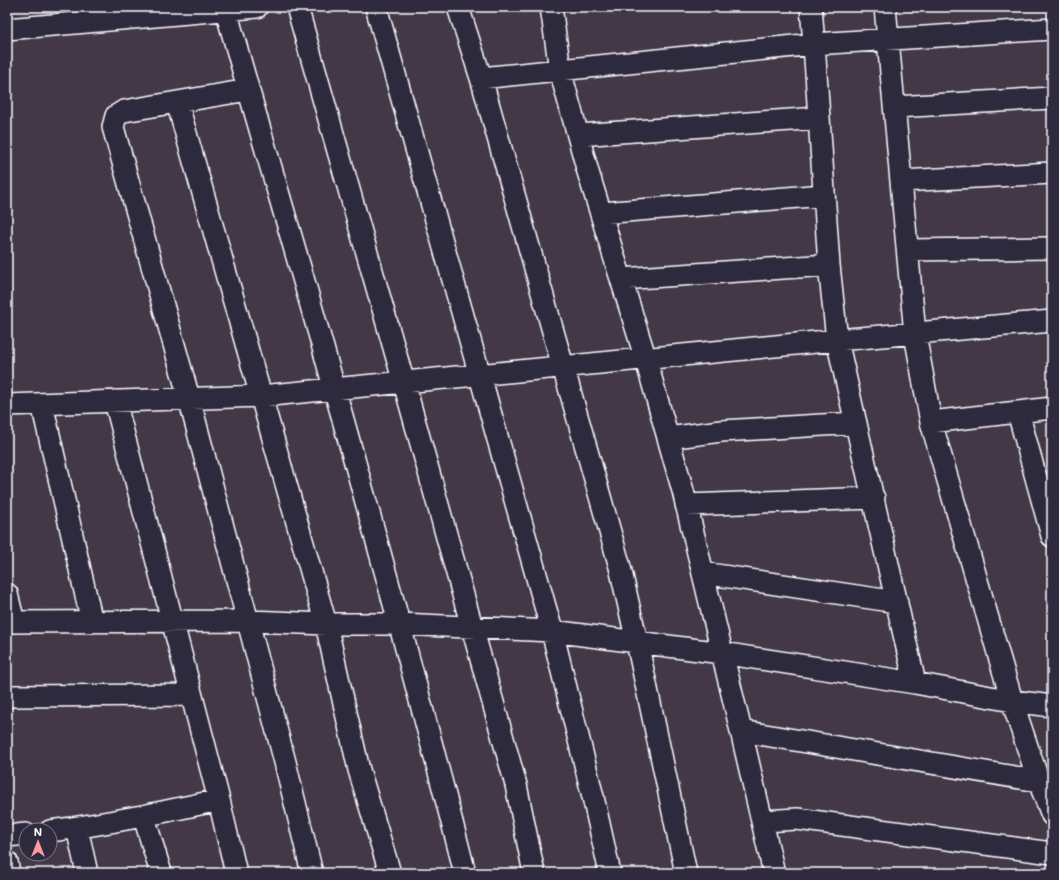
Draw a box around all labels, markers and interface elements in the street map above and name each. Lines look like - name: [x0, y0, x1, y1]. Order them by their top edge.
- north arrow: [18, 822, 58, 862]
- text: N: [34, 824, 42, 839]

